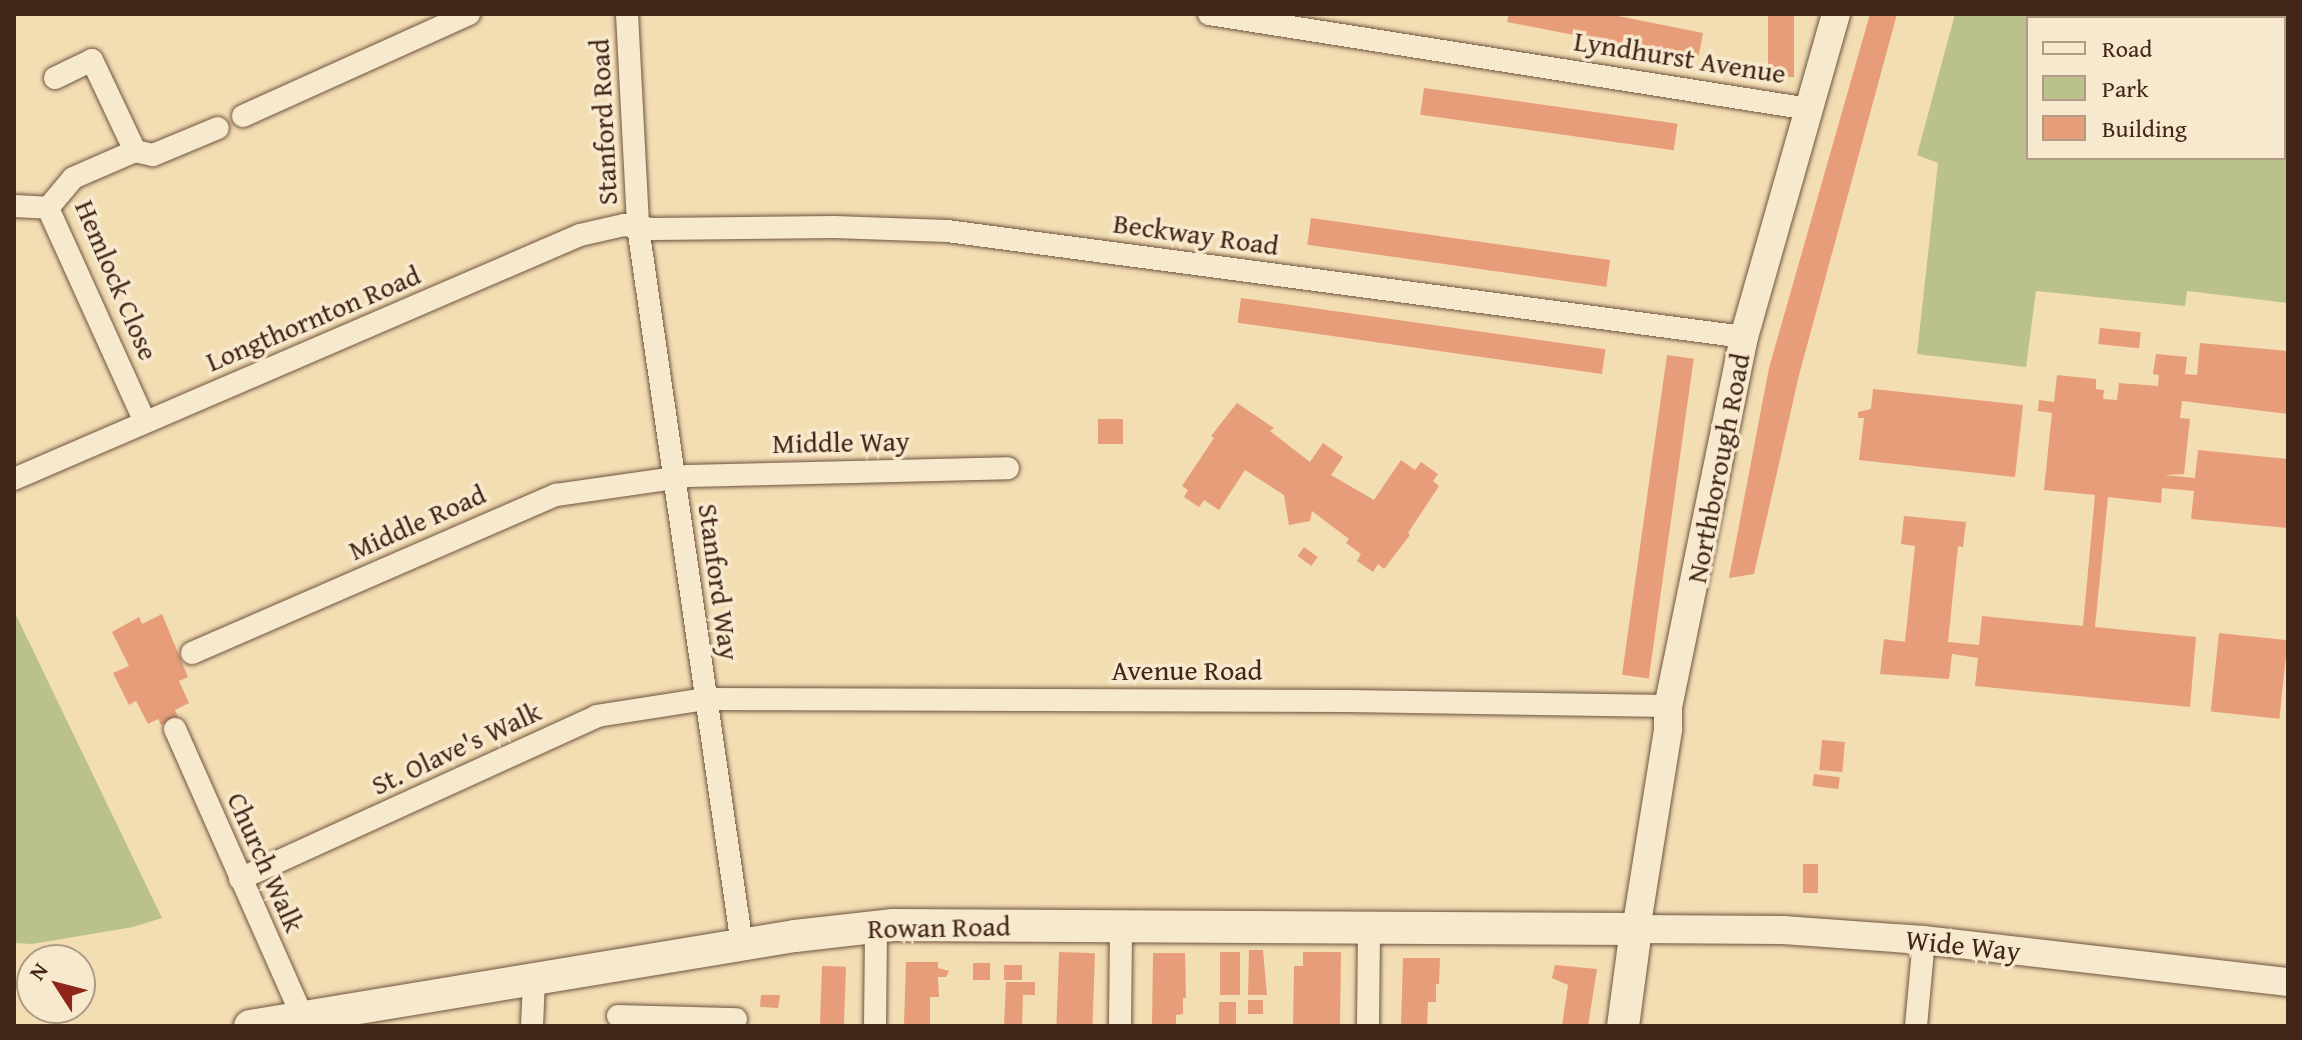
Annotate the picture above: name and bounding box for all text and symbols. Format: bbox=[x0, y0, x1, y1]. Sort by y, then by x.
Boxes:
legend bbox=[2026, 16, 2286, 160]
street label: Lyndhurst Avenue bbox=[1572, 24, 1788, 90]
text: Road bbox=[2102, 31, 2152, 66]
street label: Stanford Road bbox=[582, 38, 624, 206]
text: Park bbox=[2102, 71, 2148, 106]
text: Building bbox=[2102, 111, 2187, 146]
street label: Hemlock Close bbox=[68, 195, 166, 365]
street label: Beckway Road bbox=[1111, 206, 1281, 262]
street label: Longthornton Road bbox=[201, 258, 425, 378]
street label: Northborough Road bbox=[1679, 350, 1757, 586]
street label: Middle Way bbox=[772, 424, 910, 460]
street label: Middle Road bbox=[343, 477, 491, 567]
street label: Stanford Way bbox=[691, 501, 747, 663]
street label: Avenue Road bbox=[1112, 653, 1262, 687]
street label: St. Olave's Walk bbox=[366, 694, 546, 802]
street label: Church Walk bbox=[220, 787, 312, 937]
street label: Rowan Road bbox=[867, 909, 1011, 945]
street label: Wide Way bbox=[1904, 922, 2022, 968]
north arrow bbox=[16, 944, 96, 1024]
text: N bbox=[21, 956, 55, 986]

